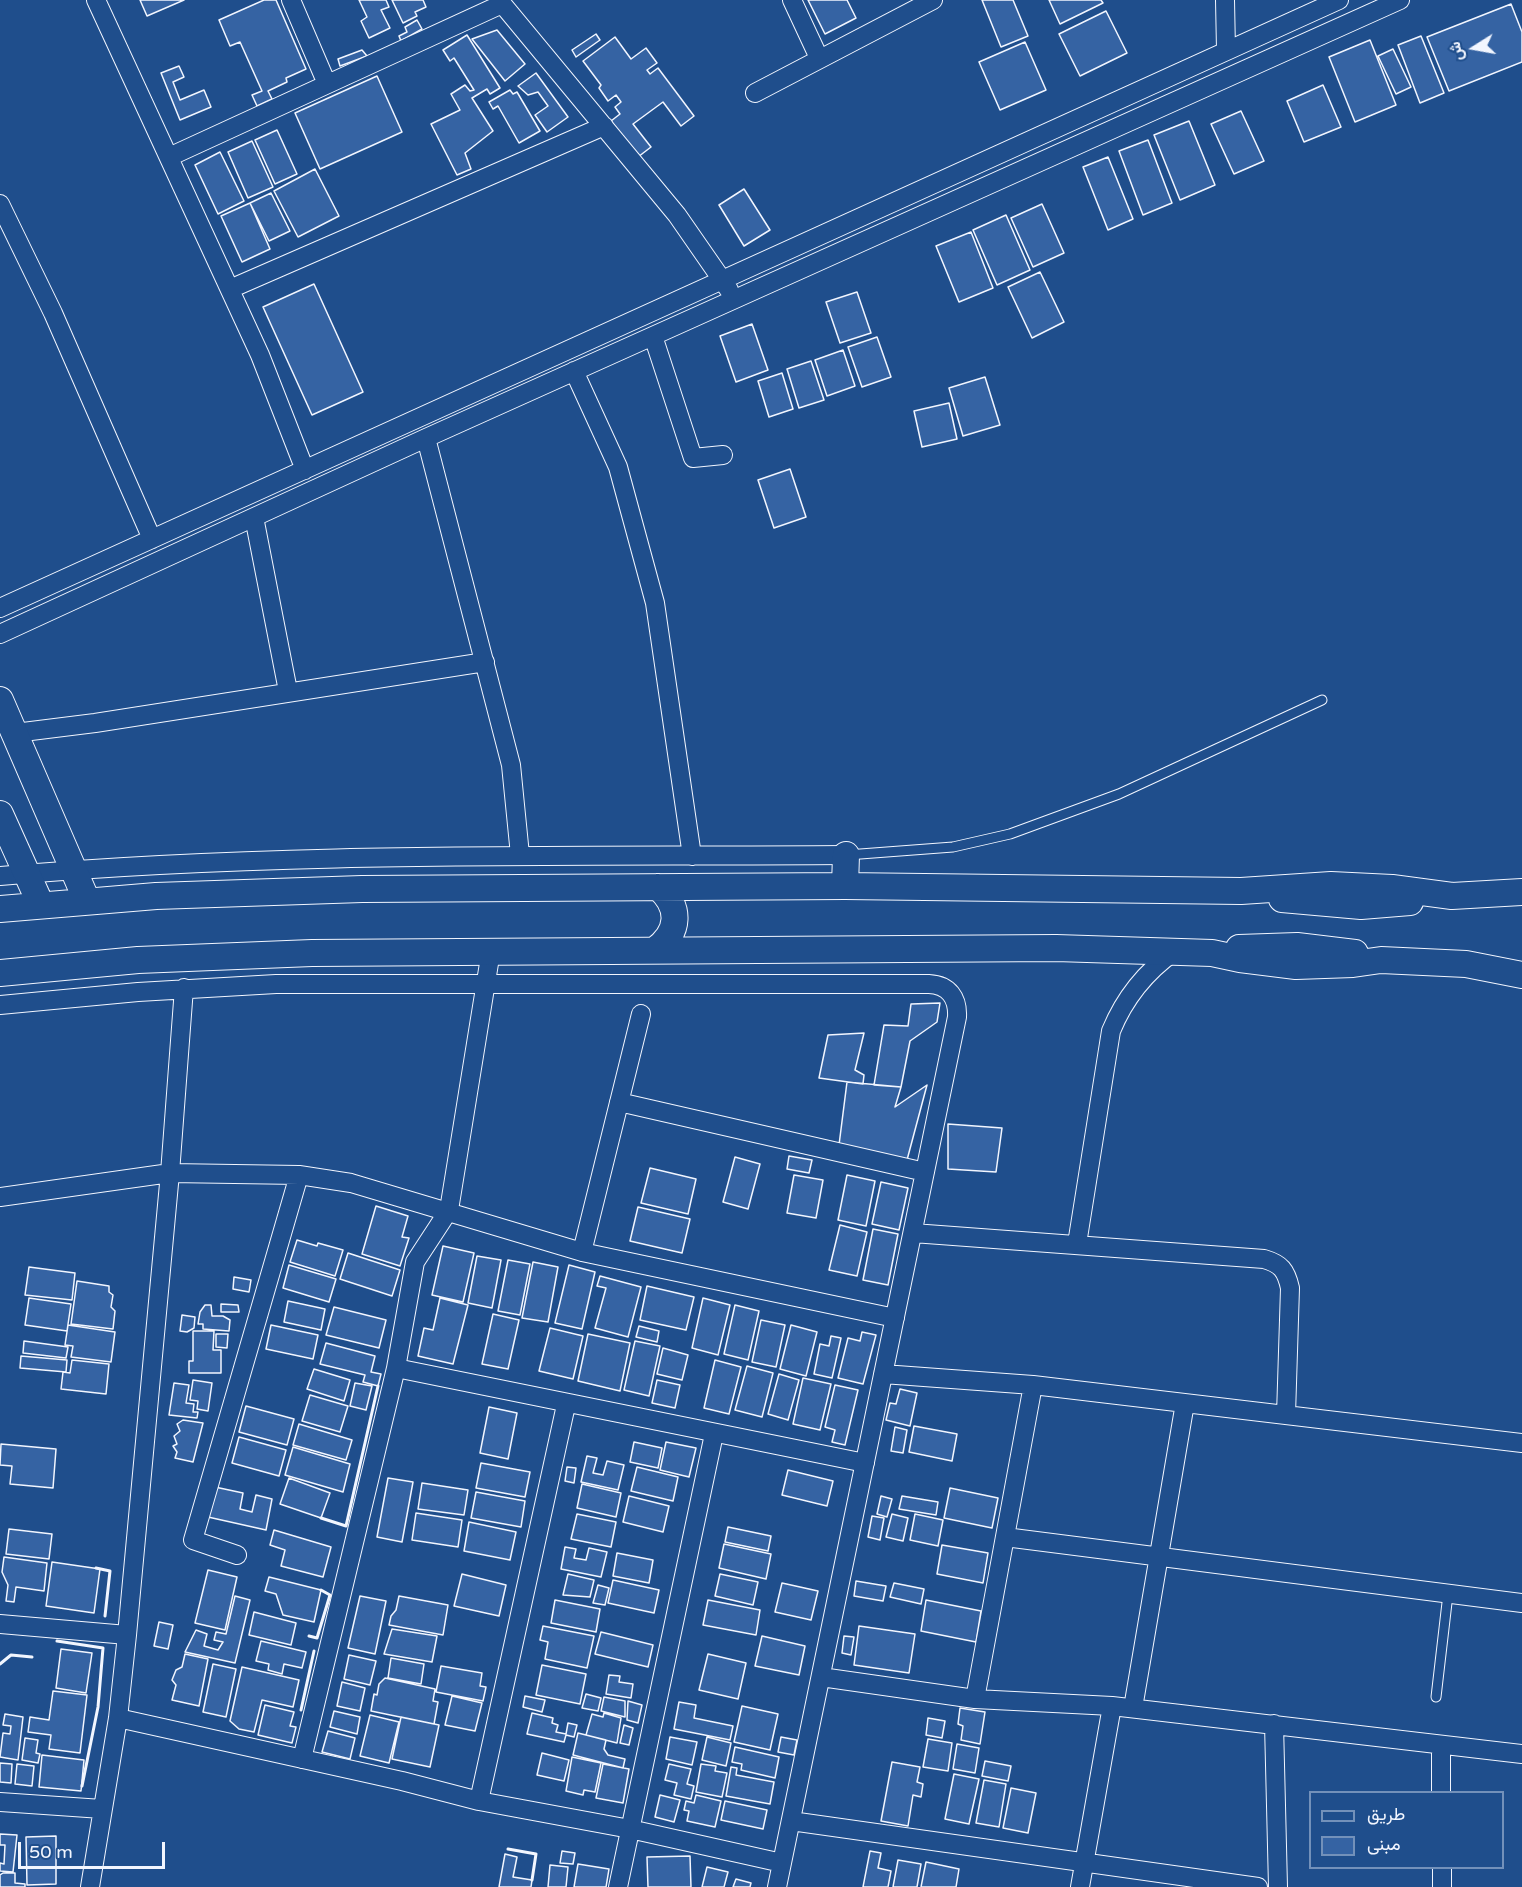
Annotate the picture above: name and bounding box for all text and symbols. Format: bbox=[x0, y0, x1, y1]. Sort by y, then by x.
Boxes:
north arrow bbox=[1444, 18, 1504, 78]
text: ش bbox=[1445, 40, 1468, 63]
legend bbox=[1309, 1791, 1504, 1869]
text: طريق bbox=[1367, 1803, 1405, 1825]
scale bar bbox=[21, 1830, 168, 1868]
text: مبنى bbox=[1367, 1833, 1401, 1855]
text: 50 m bbox=[29, 1841, 73, 1863]

